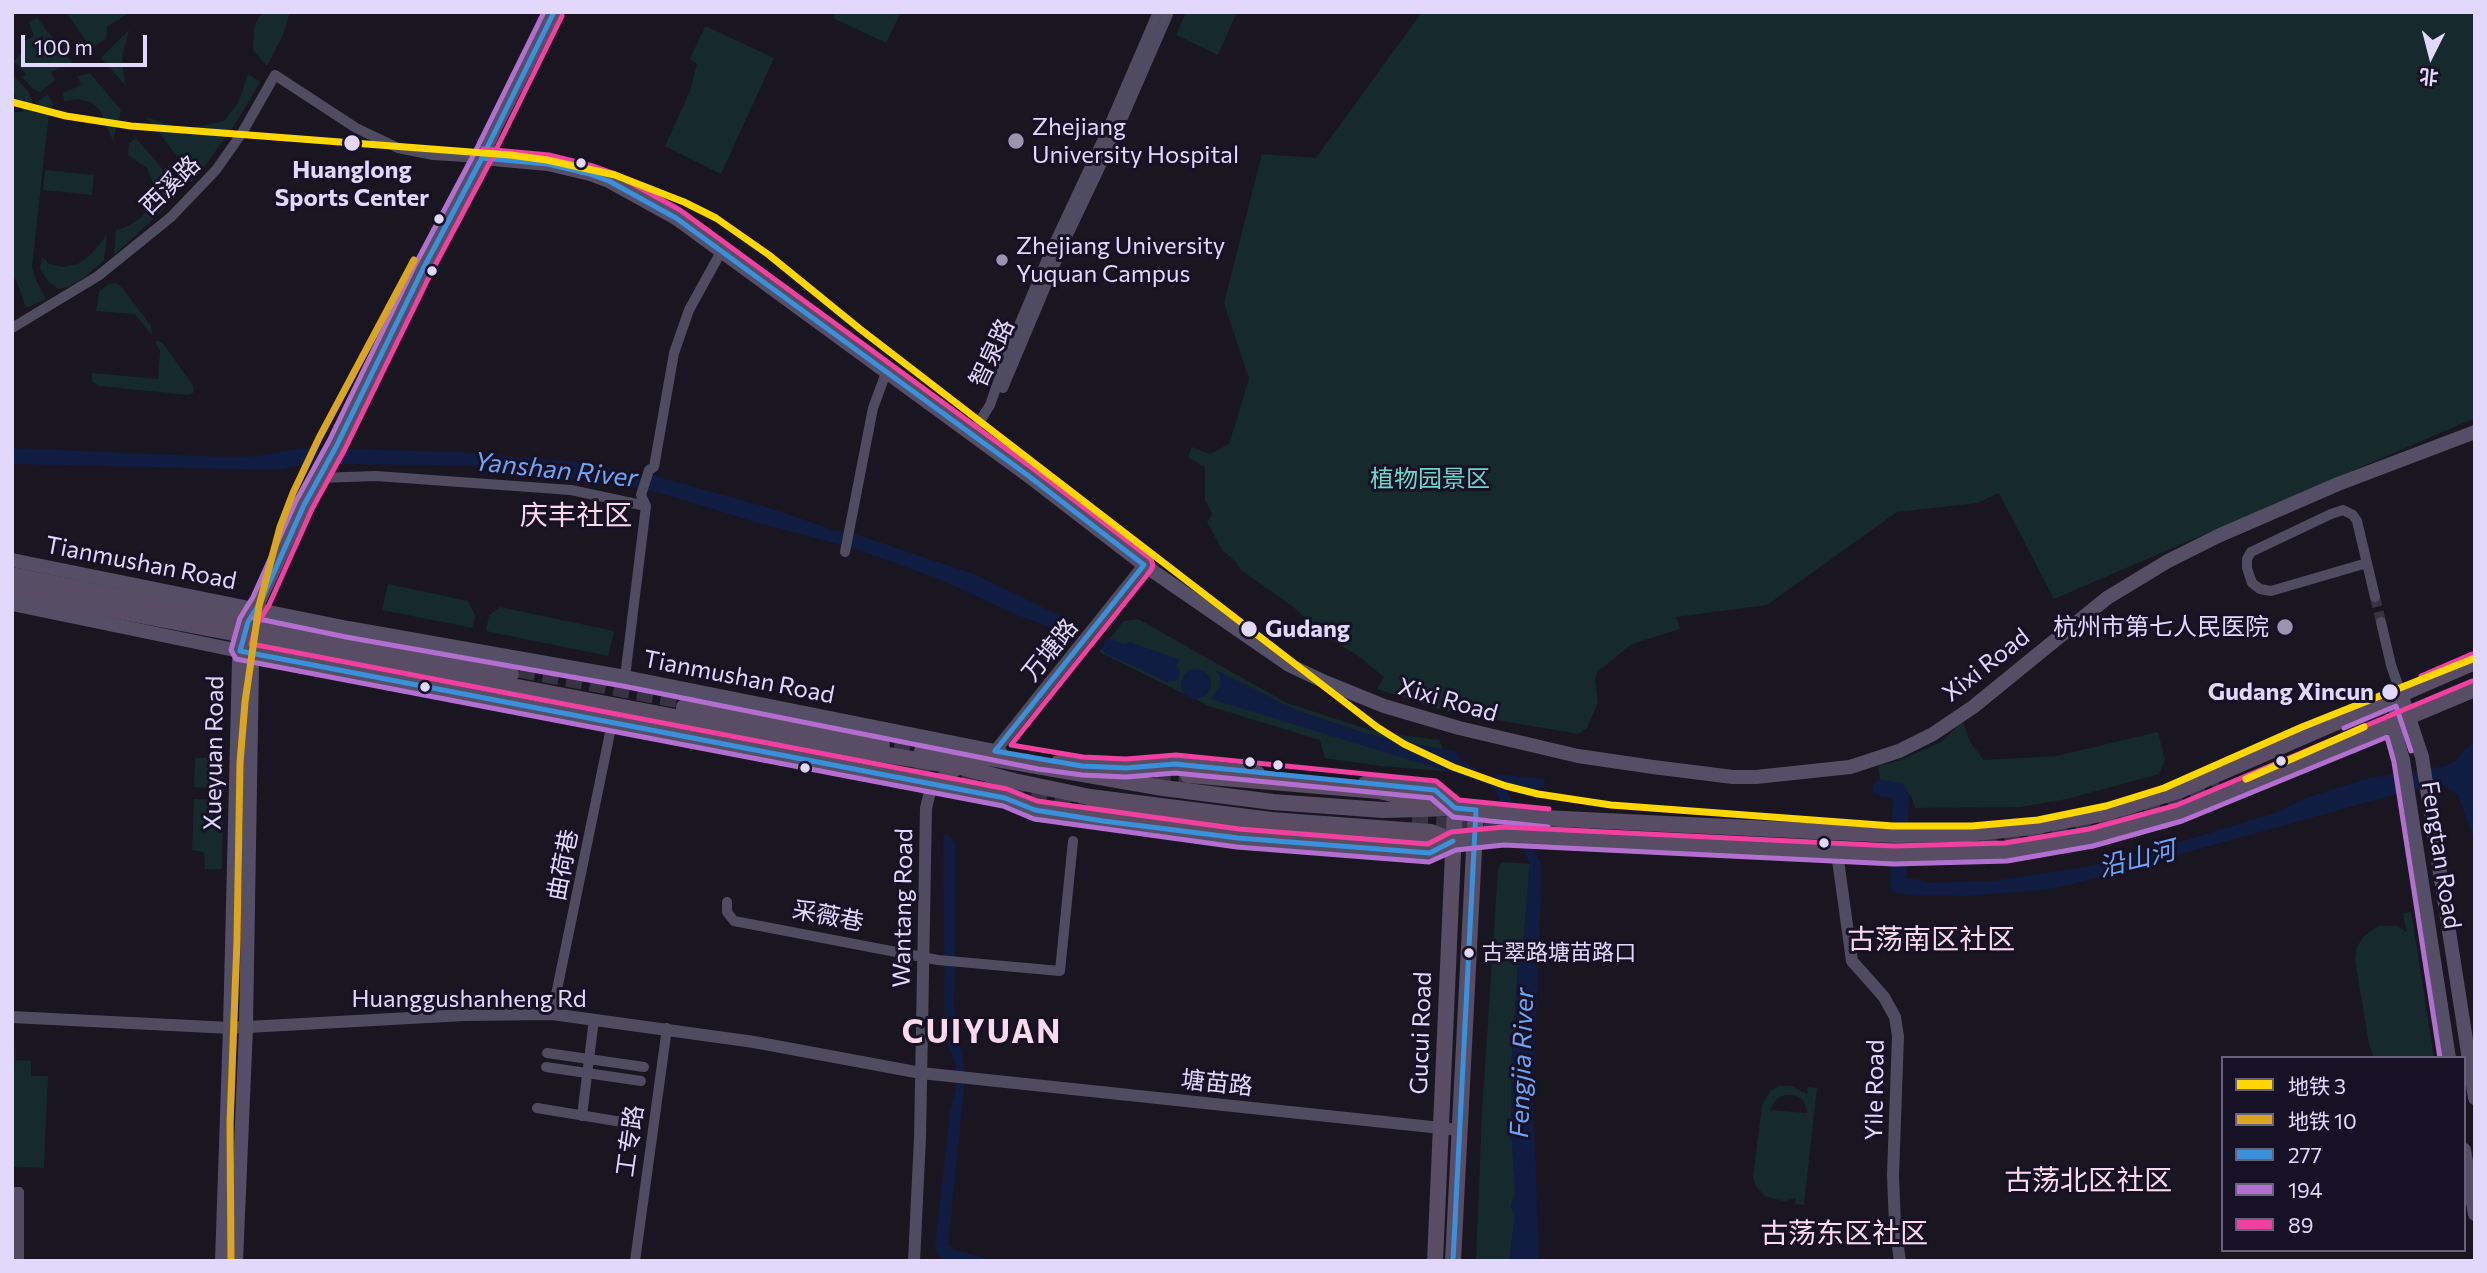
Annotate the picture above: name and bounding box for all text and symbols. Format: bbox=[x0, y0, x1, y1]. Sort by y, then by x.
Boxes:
scale bar bbox=[24, 21, 150, 65]
north arrow bbox=[2396, 21, 2466, 91]
text: 100 m bbox=[34, 34, 93, 59]
text: 北 bbox=[2418, 65, 2439, 90]
place label: Zhejiang University Hospital bbox=[1032, 113, 1239, 169]
marker: Zhejiang University Hospital bbox=[1006, 131, 1026, 151]
marker: Huanglong Sports Center bbox=[342, 133, 362, 153]
street label: 西溪路 bbox=[134, 150, 206, 220]
place label: Huanglong Sports Center bbox=[275, 156, 429, 212]
unlabelled marker bbox=[574, 156, 588, 170]
unlabelled marker bbox=[432, 212, 446, 226]
place label: Zhejiang University Yuquan Campus bbox=[1016, 232, 1225, 288]
marker: Zhejiang University Yuquan Campus bbox=[994, 252, 1010, 268]
unlabelled marker bbox=[425, 264, 439, 278]
street label: 智泉路 bbox=[964, 314, 1020, 392]
water label: Yanshan River bbox=[473, 446, 639, 494]
park label: 植物园景区 bbox=[1370, 465, 1490, 493]
district label: 庆丰社区 bbox=[520, 499, 632, 533]
street label: Tianmushan Road bbox=[43, 530, 239, 596]
street label: 万塘路 bbox=[1016, 613, 1084, 687]
place label: 杭州市第七人民医院 bbox=[2053, 613, 2269, 641]
place label: Gudang bbox=[1265, 615, 1350, 643]
marker: 杭州市第七人民医院 bbox=[2275, 617, 2295, 637]
marker: Gudang bbox=[1239, 619, 1259, 639]
street label: Xixi Road bbox=[1937, 622, 2035, 708]
street label: Tianmushan Road bbox=[641, 644, 837, 710]
street label: Xixi Road bbox=[1395, 672, 1501, 728]
street label: Xueyuan Road bbox=[198, 676, 230, 830]
place label: Gudang Xincun bbox=[2208, 678, 2374, 706]
unlabelled marker bbox=[418, 680, 432, 694]
marker: Gudang Xincun bbox=[2380, 682, 2400, 702]
unlabelled marker bbox=[2274, 754, 2288, 768]
unlabelled marker bbox=[1243, 755, 1257, 769]
unlabelled marker bbox=[1271, 758, 1285, 772]
unlabelled marker bbox=[798, 761, 812, 775]
street label: Fengtan Road bbox=[2415, 779, 2467, 931]
street label: 曲荷巷 bbox=[542, 827, 584, 903]
street label: Wantang Road bbox=[887, 828, 919, 988]
water label: 沿山河 bbox=[2095, 834, 2179, 884]
unlabelled marker bbox=[1817, 836, 1831, 850]
street label: 采薇巷 bbox=[790, 895, 866, 937]
district label: 古荡南区社区 bbox=[1847, 923, 2015, 957]
place label: 古翠路塘苗路口 bbox=[1482, 940, 1636, 966]
marker: 古翠路塘苗路口 bbox=[1462, 946, 1476, 960]
street label: Gucui Road bbox=[1404, 971, 1438, 1095]
street label: Huanggushanheng Rd bbox=[351, 985, 587, 1013]
water label: Fengjia River bbox=[1504, 987, 1540, 1139]
district label: CUIYUAN bbox=[903, 1013, 1061, 1051]
street label: Yile Road bbox=[1860, 1039, 1890, 1141]
legend bbox=[2221, 1056, 2466, 1252]
street label: 塘苗路 bbox=[1180, 1065, 1254, 1101]
text: 地铁 3 bbox=[2288, 1073, 2346, 1098]
street label: 工专路 bbox=[611, 1103, 649, 1179]
text: 地铁 10 bbox=[2288, 1108, 2357, 1133]
text: 277 bbox=[2288, 1142, 2322, 1167]
district label: 古荡北区社区 bbox=[2004, 1164, 2172, 1198]
text: 194 bbox=[2288, 1177, 2322, 1202]
text: 89 bbox=[2288, 1212, 2314, 1237]
district label: 古荡东区社区 bbox=[1760, 1217, 1928, 1251]

